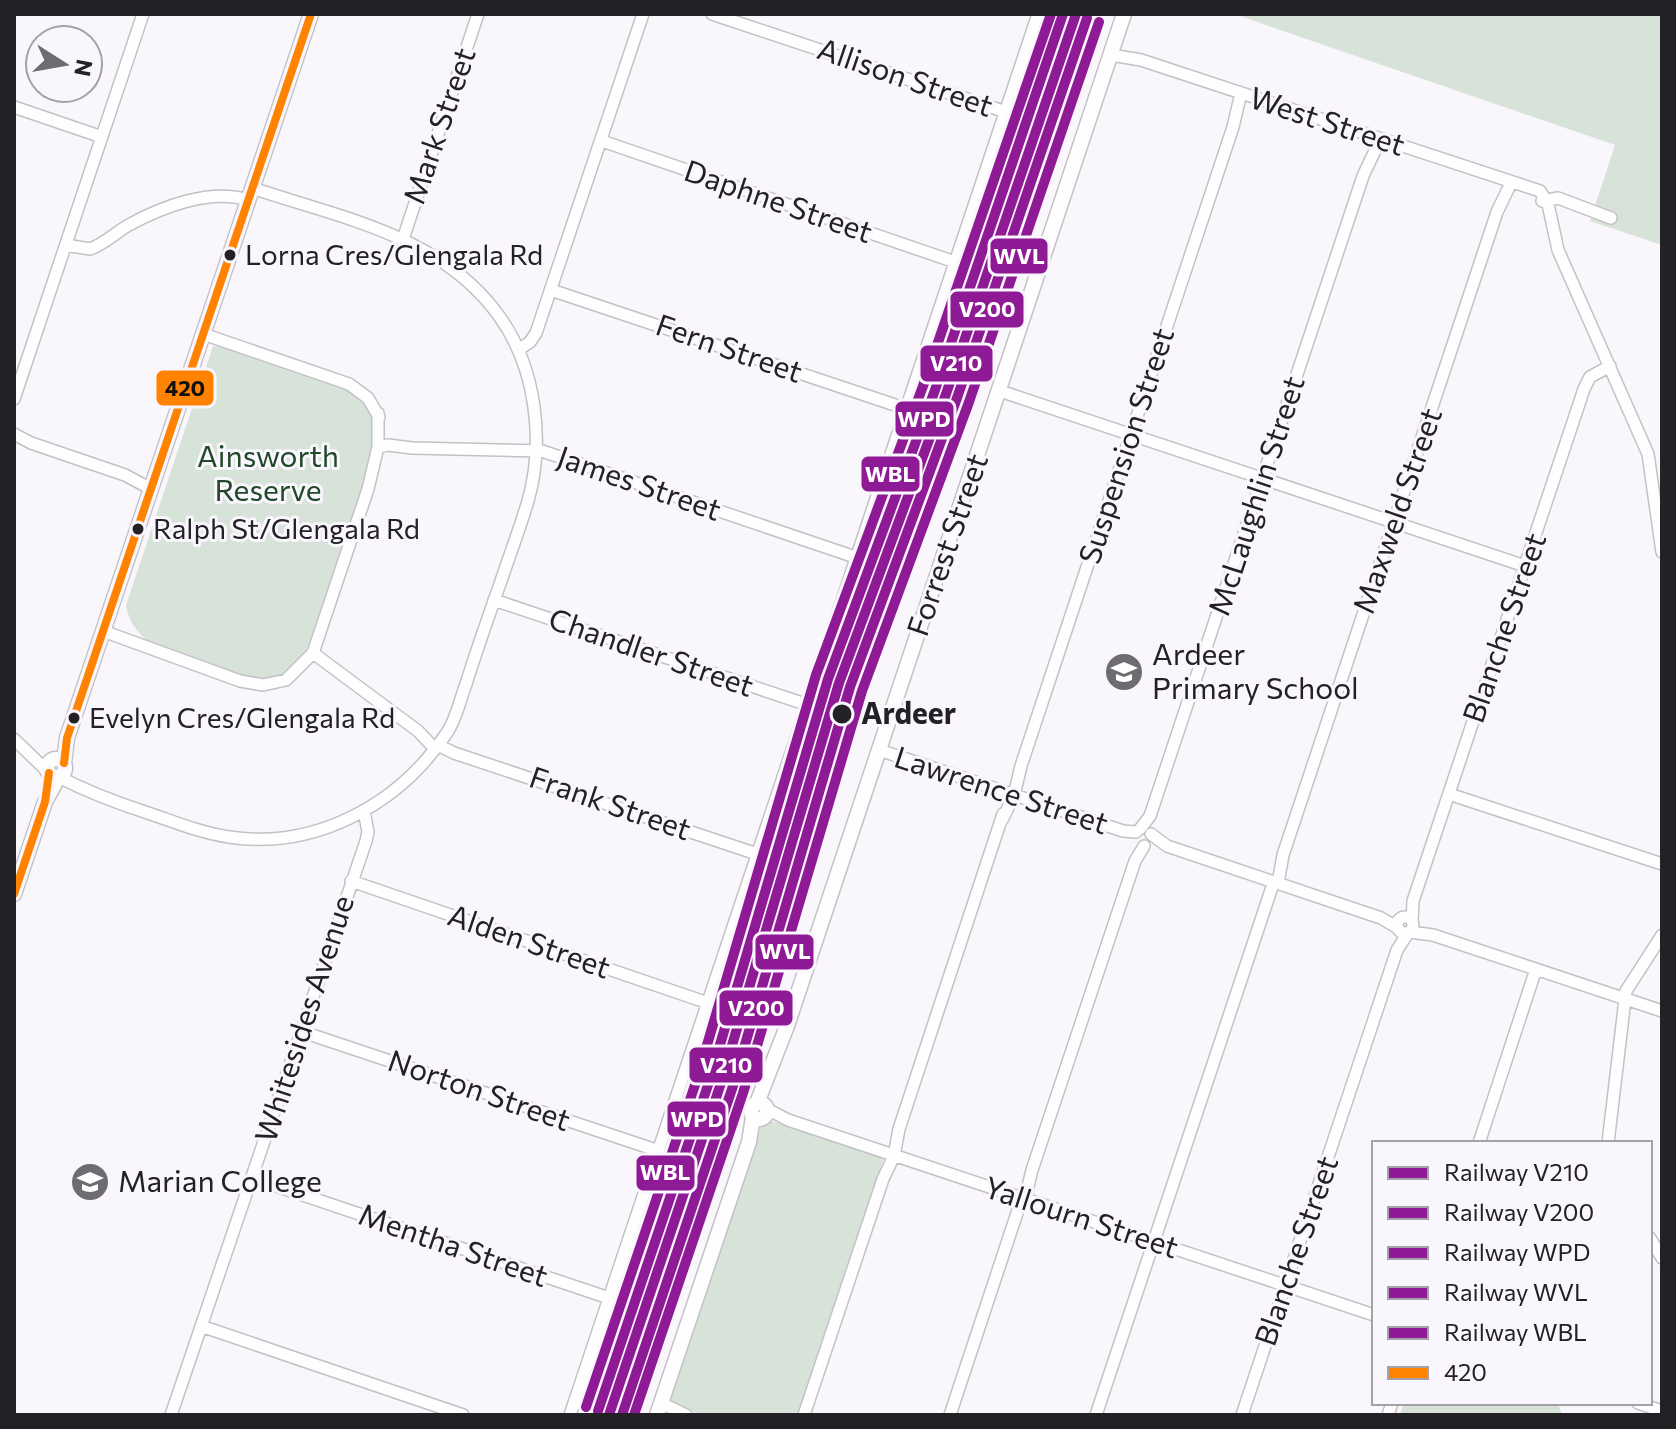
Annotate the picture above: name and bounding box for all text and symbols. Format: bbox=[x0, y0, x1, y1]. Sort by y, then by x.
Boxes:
north arrow bbox=[24, 24, 104, 104]
street label: Allison Street bbox=[813, 28, 998, 123]
street label: Mark Street bbox=[394, 42, 482, 208]
text: N bbox=[69, 57, 99, 79]
street label: West Street bbox=[1246, 77, 1410, 162]
street label: Daphne Street bbox=[680, 150, 878, 249]
place label: Lorna Cres/Glengala Rd bbox=[245, 237, 543, 271]
line badge: WVL bbox=[989, 237, 1049, 275]
text: WVL bbox=[993, 242, 1045, 269]
marker: Lorna Cres/Glengala Rd bbox=[222, 247, 238, 263]
line badge: V200 bbox=[949, 290, 1025, 329]
text: V200 bbox=[958, 295, 1016, 322]
street label: Fern Street bbox=[652, 304, 808, 389]
street label: Suspension Street bbox=[1069, 323, 1180, 568]
line badge: V210 bbox=[919, 344, 994, 383]
text: V210 bbox=[930, 349, 982, 376]
line badge: 420 bbox=[155, 369, 215, 407]
street label: McLaughlin Street bbox=[1198, 371, 1311, 620]
text: 420 bbox=[165, 374, 205, 401]
line badge: WPD bbox=[894, 400, 955, 438]
street label: Maxweld Street bbox=[1343, 403, 1448, 618]
text: WPD bbox=[897, 405, 951, 432]
park label: Ainsworth Reserve bbox=[197, 436, 339, 507]
street label: James Street bbox=[553, 436, 727, 527]
street label: Forrest Street bbox=[897, 448, 994, 640]
line badge: WBL bbox=[860, 455, 921, 493]
text: WBL bbox=[865, 460, 915, 487]
place label: Ralph St/Glengala Rd bbox=[153, 511, 420, 545]
marker: Ralph St/Glengala Rd bbox=[130, 521, 146, 537]
street label: Blanche Street bbox=[1453, 527, 1552, 727]
street label: Chandler Street bbox=[545, 598, 759, 703]
place label: Ardeer Primary School bbox=[1152, 634, 1359, 705]
school or university icon: Ardeer Primary School bbox=[1103, 651, 1145, 693]
place label: Ardeer bbox=[861, 693, 956, 730]
place label: Evelyn Cres/Glengala Rd bbox=[89, 700, 395, 734]
marker: Ardeer bbox=[830, 702, 854, 726]
marker: Evelyn Cres/Glengala Rd bbox=[66, 710, 82, 726]
street label: Lawrence Street bbox=[890, 737, 1113, 841]
street label: Frank Street bbox=[525, 757, 696, 846]
street label: Whitesides Avenue bbox=[245, 890, 360, 1146]
street label: Alden Street bbox=[444, 895, 616, 985]
line badge: WVL bbox=[754, 933, 815, 971]
text: WVL bbox=[759, 937, 811, 964]
line badge: V200 bbox=[718, 989, 794, 1027]
text: V200 bbox=[727, 994, 785, 1021]
street label: Norton Street bbox=[384, 1040, 576, 1137]
line badge: V210 bbox=[688, 1046, 764, 1084]
text: V210 bbox=[700, 1051, 752, 1078]
line badge: WPD bbox=[666, 1100, 727, 1138]
text: WPD bbox=[670, 1105, 724, 1132]
legend bbox=[1372, 1141, 1652, 1405]
street label: Blanche Street bbox=[1245, 1150, 1344, 1350]
line badge: WBL bbox=[635, 1154, 696, 1192]
text: Railway V210 bbox=[1444, 1157, 1589, 1186]
text: WBL bbox=[640, 1158, 690, 1185]
school or university icon: Marian College bbox=[69, 1161, 111, 1203]
place label: Marian College bbox=[118, 1161, 322, 1198]
street label: Yallourn Street bbox=[980, 1167, 1183, 1264]
street label: Mentha Street bbox=[354, 1194, 553, 1293]
text: Railway V200 bbox=[1444, 1197, 1594, 1226]
text: Railway WPD bbox=[1444, 1237, 1590, 1266]
text: Railway WVL bbox=[1444, 1277, 1588, 1306]
text: Railway WBL bbox=[1444, 1317, 1587, 1346]
text: 420 bbox=[1444, 1357, 1487, 1386]

